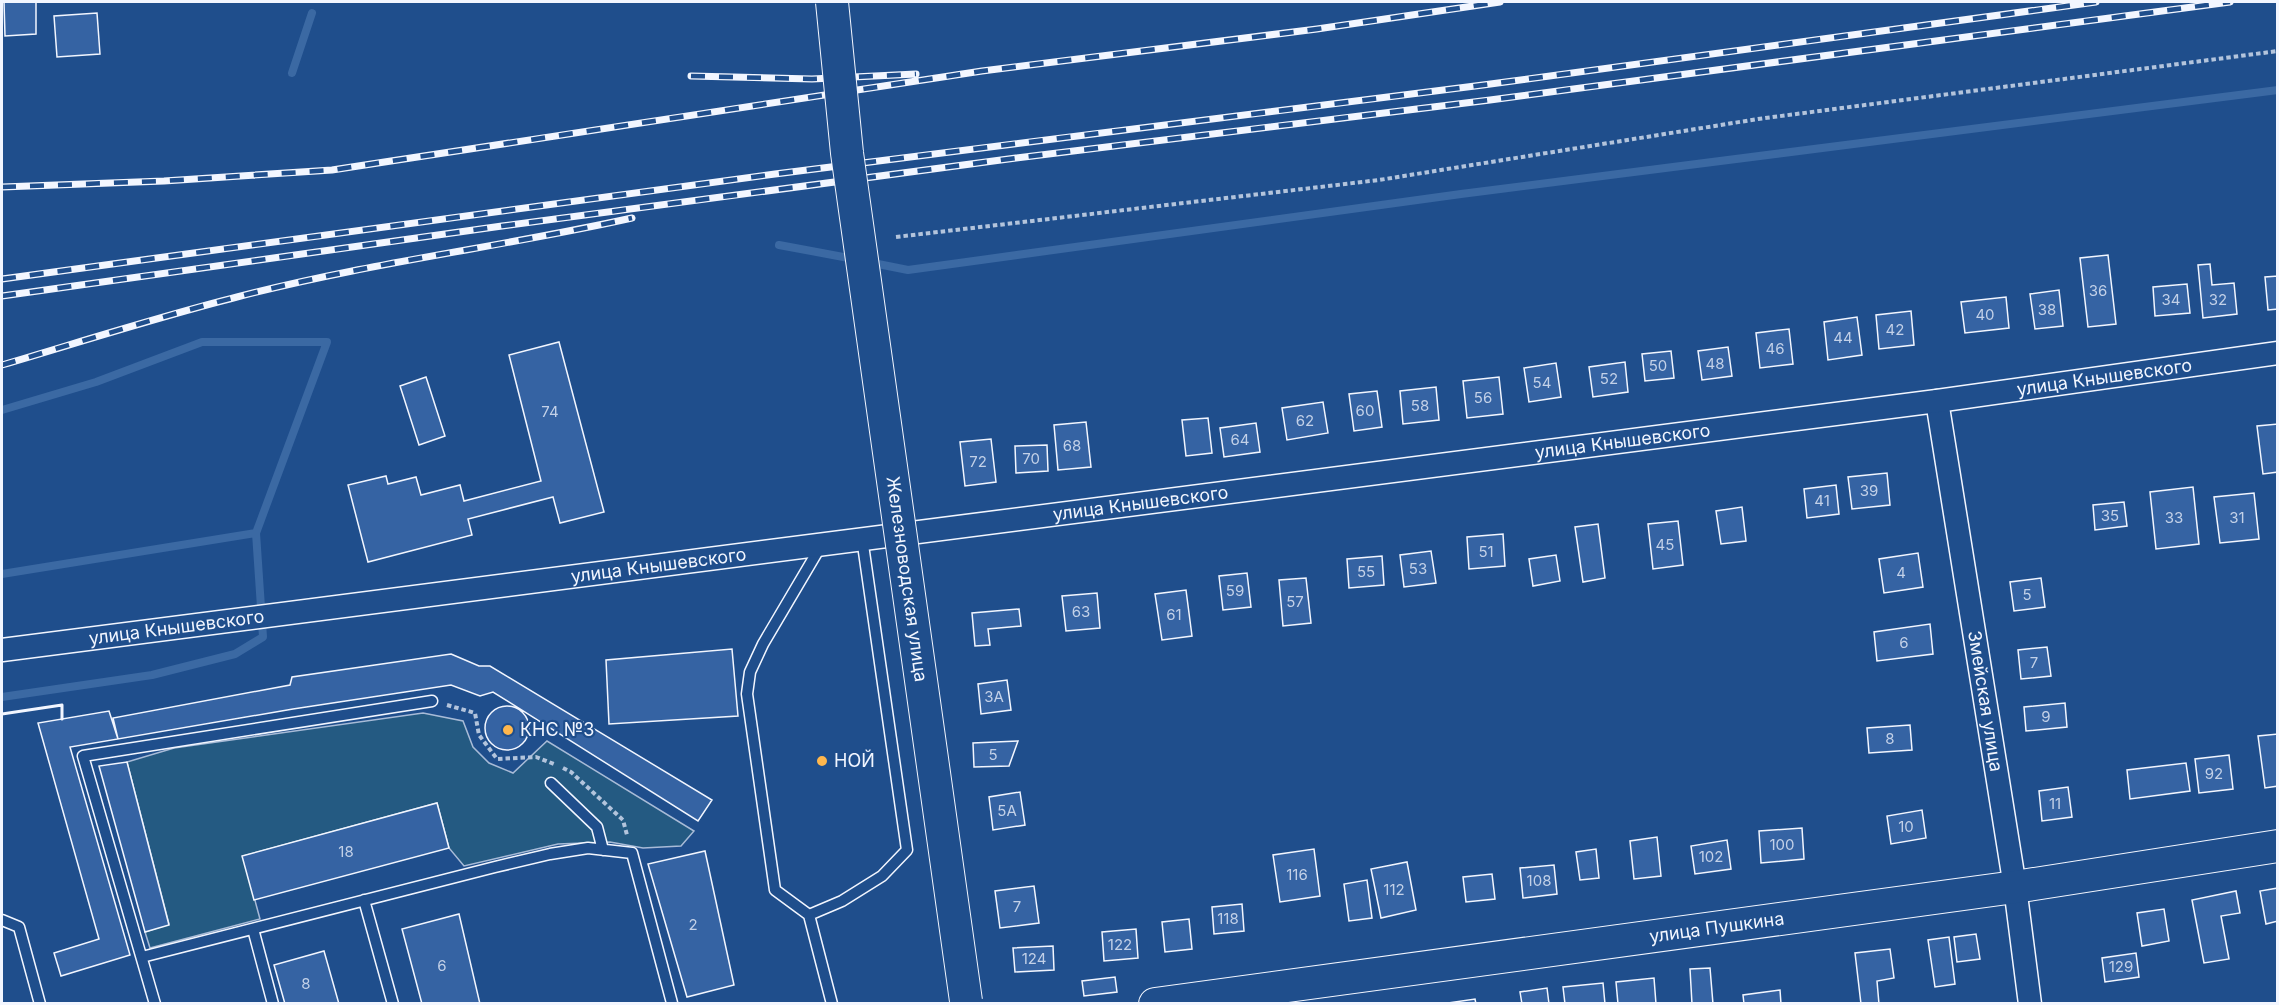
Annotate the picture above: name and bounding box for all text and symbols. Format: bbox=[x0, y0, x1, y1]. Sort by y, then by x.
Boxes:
house number: 36 bbox=[2089, 281, 2107, 300]
house number: 34 bbox=[2162, 290, 2180, 309]
house number: 32 bbox=[2209, 290, 2227, 309]
house number: 38 bbox=[2038, 300, 2056, 319]
house number: 40 bbox=[1975, 305, 1995, 324]
house number: 42 bbox=[1886, 320, 1904, 339]
house number: 44 bbox=[1833, 328, 1853, 347]
house number: 46 bbox=[1766, 339, 1785, 358]
house number: 48 bbox=[1706, 354, 1724, 373]
street label: улица Кнышевского bbox=[2015, 354, 2193, 400]
house number: 50 bbox=[1649, 356, 1667, 375]
house number: 52 bbox=[1600, 369, 1618, 388]
house number: 54 bbox=[1533, 373, 1551, 392]
house number: 56 bbox=[1474, 388, 1492, 407]
house number: 58 bbox=[1411, 396, 1429, 415]
house number: 60 bbox=[1356, 401, 1374, 420]
house number: 74 bbox=[541, 402, 559, 421]
house number: 62 bbox=[1296, 411, 1314, 430]
street label: улица Кнышевского bbox=[1534, 419, 1711, 463]
house number: 64 bbox=[1231, 430, 1250, 449]
house number: 68 bbox=[1063, 436, 1081, 455]
house number: 70 bbox=[1022, 449, 1040, 468]
house number: 72 bbox=[969, 452, 987, 471]
street label: Железноводская улица bbox=[882, 475, 932, 683]
street label: улица Кнышевского bbox=[1052, 481, 1229, 525]
house number: 39 bbox=[1860, 481, 1878, 500]
house number: 41 bbox=[1814, 491, 1830, 510]
house number: 35 bbox=[2101, 506, 2119, 525]
house number: 33 bbox=[2165, 508, 2183, 527]
house number: 31 bbox=[2229, 508, 2245, 527]
house number: 45 bbox=[1656, 535, 1674, 554]
house number: 51 bbox=[1478, 542, 1494, 561]
street label: улица Кнышевского bbox=[570, 543, 747, 587]
house number: 53 bbox=[1409, 559, 1427, 578]
house number: 55 bbox=[1357, 562, 1375, 581]
house number: 4 bbox=[1896, 563, 1906, 582]
house number: 59 bbox=[1226, 581, 1244, 600]
house number: 5 bbox=[2022, 585, 2032, 604]
house number: 57 bbox=[1286, 592, 1304, 611]
house number: 63 bbox=[1072, 602, 1090, 621]
street label: улица Кнышевского bbox=[88, 605, 265, 649]
house number: 61 bbox=[1166, 605, 1182, 624]
street label: Змейская улица bbox=[1964, 629, 2007, 773]
house number: 6 bbox=[1899, 633, 1909, 652]
house number: 7 bbox=[2030, 653, 2038, 672]
house number: 3А bbox=[984, 687, 1004, 706]
house number: 9 bbox=[2041, 707, 2051, 726]
place label: КНС №3 bbox=[520, 719, 594, 740]
marker: КНС №3 bbox=[501, 723, 515, 737]
house number: 8 bbox=[1885, 729, 1895, 748]
house number: 5 bbox=[988, 745, 998, 764]
place label: НОЙ bbox=[834, 749, 875, 771]
marker: НОЙ bbox=[815, 754, 829, 768]
house number: 92 bbox=[2205, 764, 2223, 783]
house number: 11 bbox=[2049, 794, 2061, 813]
house number: 5А bbox=[997, 801, 1017, 820]
house number: 10 bbox=[1898, 817, 1914, 836]
house number: 100 bbox=[1769, 835, 1795, 854]
house number: 18 bbox=[338, 842, 354, 861]
house number: 102 bbox=[1699, 847, 1723, 866]
house number: 116 bbox=[1286, 865, 1308, 884]
house number: 108 bbox=[1527, 871, 1551, 890]
house number: 112 bbox=[1383, 880, 1405, 899]
house number: 7 bbox=[1013, 897, 1021, 916]
street label: улица Пушкина bbox=[1648, 908, 1785, 947]
house number: 118 bbox=[1217, 909, 1239, 928]
house number: 2 bbox=[688, 915, 698, 934]
house number: 122 bbox=[1108, 935, 1132, 954]
house number: 124 bbox=[1022, 949, 1046, 968]
house number: 6 bbox=[437, 956, 447, 975]
house number: 129 bbox=[2109, 957, 2133, 976]
house number: 8 bbox=[301, 974, 311, 993]

